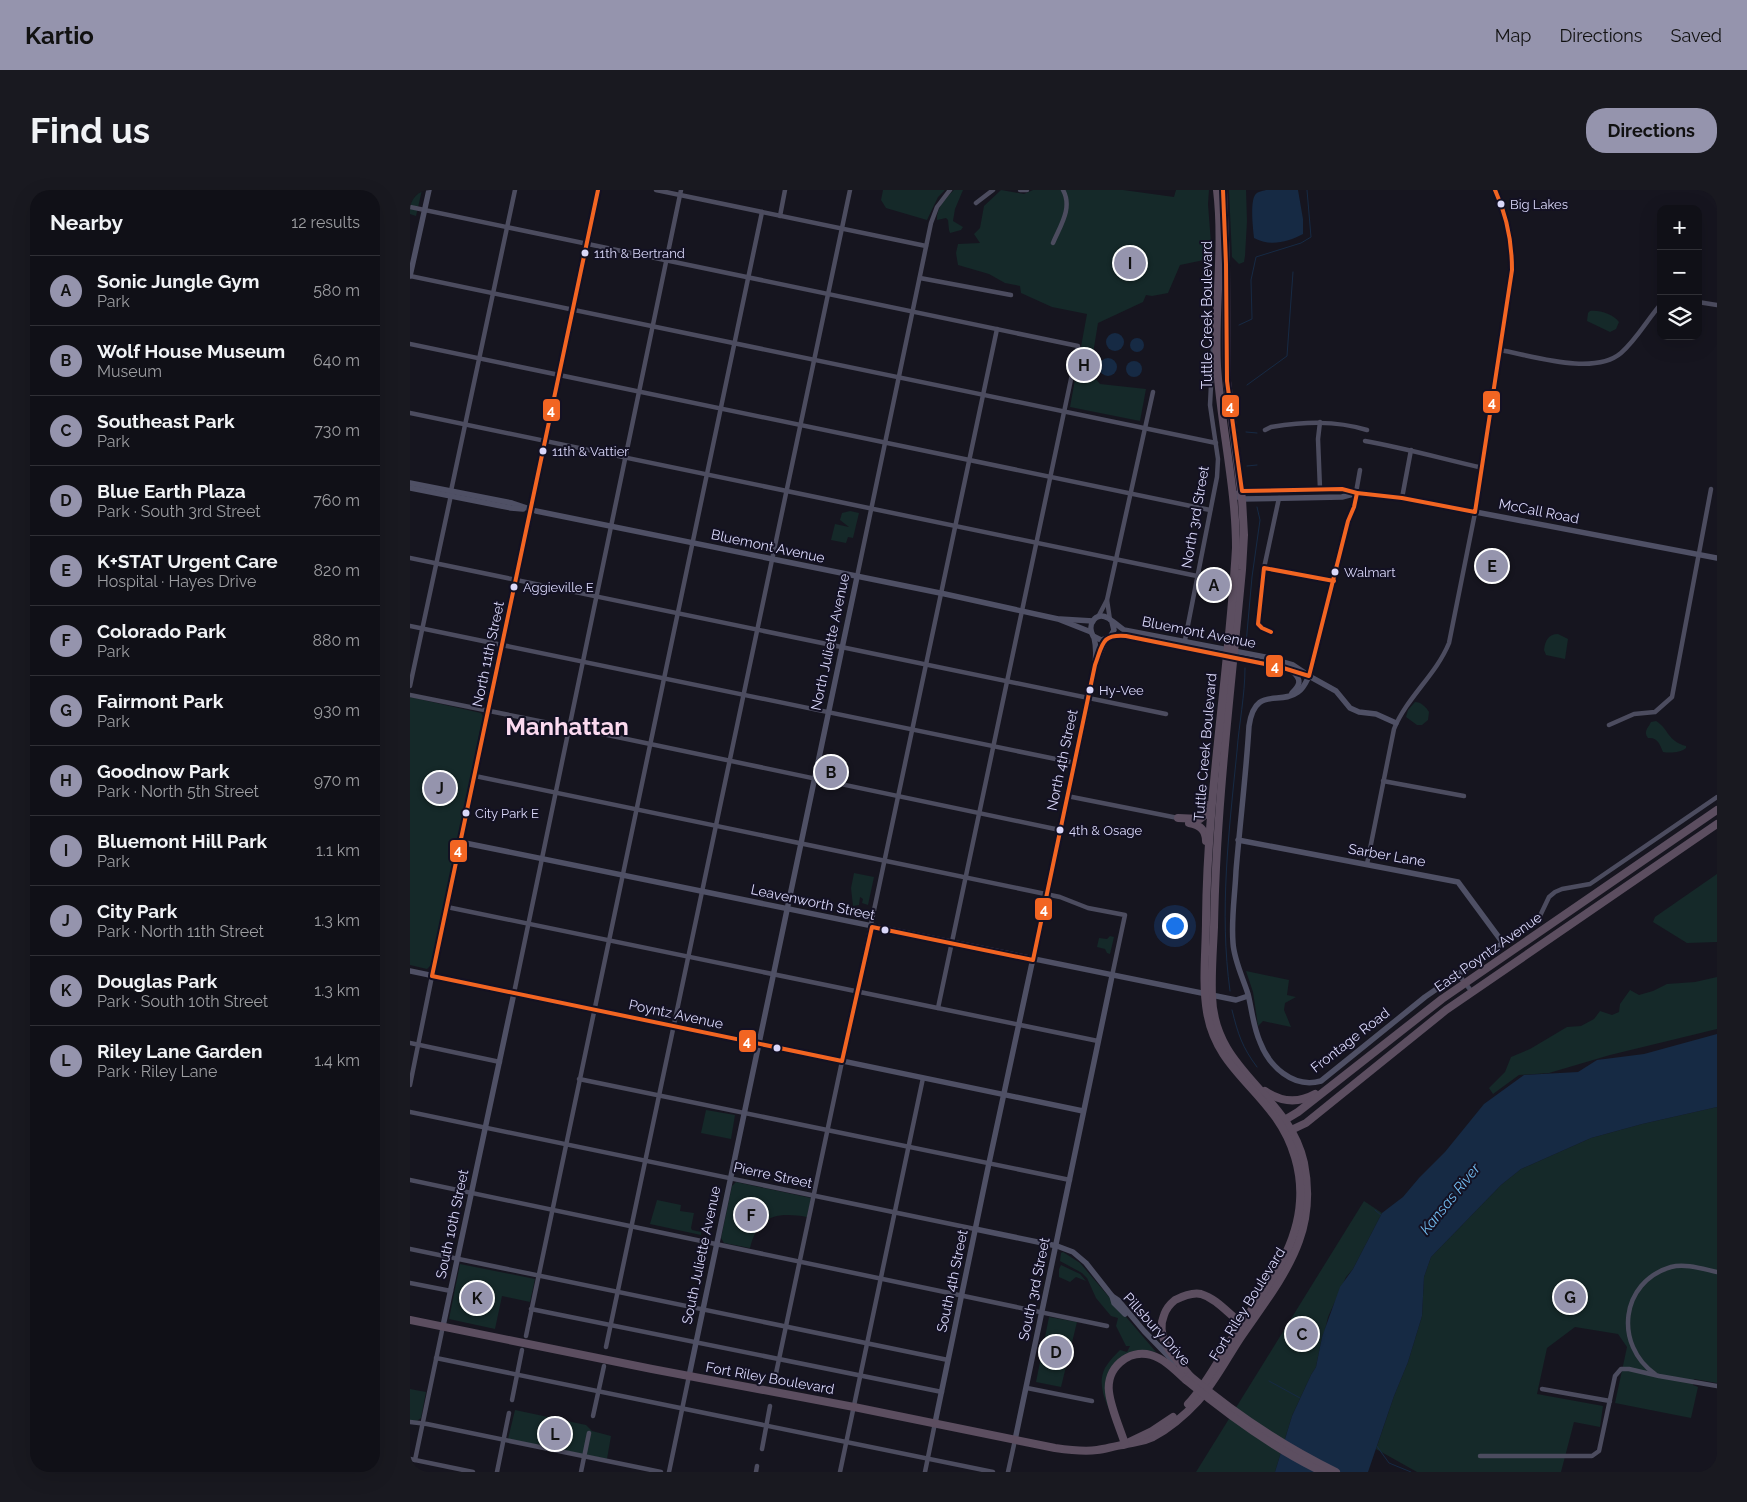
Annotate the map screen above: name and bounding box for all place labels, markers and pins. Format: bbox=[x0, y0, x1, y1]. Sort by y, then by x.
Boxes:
place label: Big Lakes bbox=[1510, 197, 1568, 212]
marker: Big Lakes bbox=[1496, 199, 1506, 209]
pin: I bbox=[1114, 244, 1146, 282]
place label: 11th & Bertrand bbox=[594, 246, 685, 261]
marker: 11th & Bertrand bbox=[580, 248, 590, 258]
pin: H bbox=[1068, 346, 1100, 384]
place label: 11th & Vattier bbox=[552, 444, 629, 459]
marker: 11th & Vattier bbox=[538, 446, 548, 456]
pin: E bbox=[1476, 547, 1508, 585]
place label: Walmart bbox=[1344, 565, 1396, 580]
pin: A bbox=[1198, 566, 1230, 604]
marker: Walmart bbox=[1330, 567, 1340, 577]
place label: Aggieville E bbox=[523, 580, 594, 595]
marker: Aggieville E bbox=[509, 582, 519, 592]
place label: Hy-Vee bbox=[1099, 683, 1144, 698]
marker: Hy-Vee bbox=[1085, 685, 1095, 695]
pin: B bbox=[815, 753, 847, 791]
pin: J bbox=[424, 769, 456, 807]
place label: City Park E bbox=[475, 806, 539, 821]
marker: City Park E bbox=[461, 808, 471, 818]
place label: 4th & Osage bbox=[1069, 823, 1142, 838]
marker: 4th & Osage bbox=[1055, 825, 1065, 835]
unlabelled marker bbox=[880, 925, 890, 935]
unlabelled marker bbox=[772, 1043, 782, 1053]
pin: F bbox=[735, 1196, 767, 1234]
pin: G bbox=[1554, 1278, 1586, 1316]
pin: K bbox=[461, 1279, 493, 1317]
pin: C bbox=[1286, 1315, 1318, 1353]
pin: D bbox=[1040, 1333, 1072, 1371]
pin: L bbox=[539, 1415, 571, 1453]

